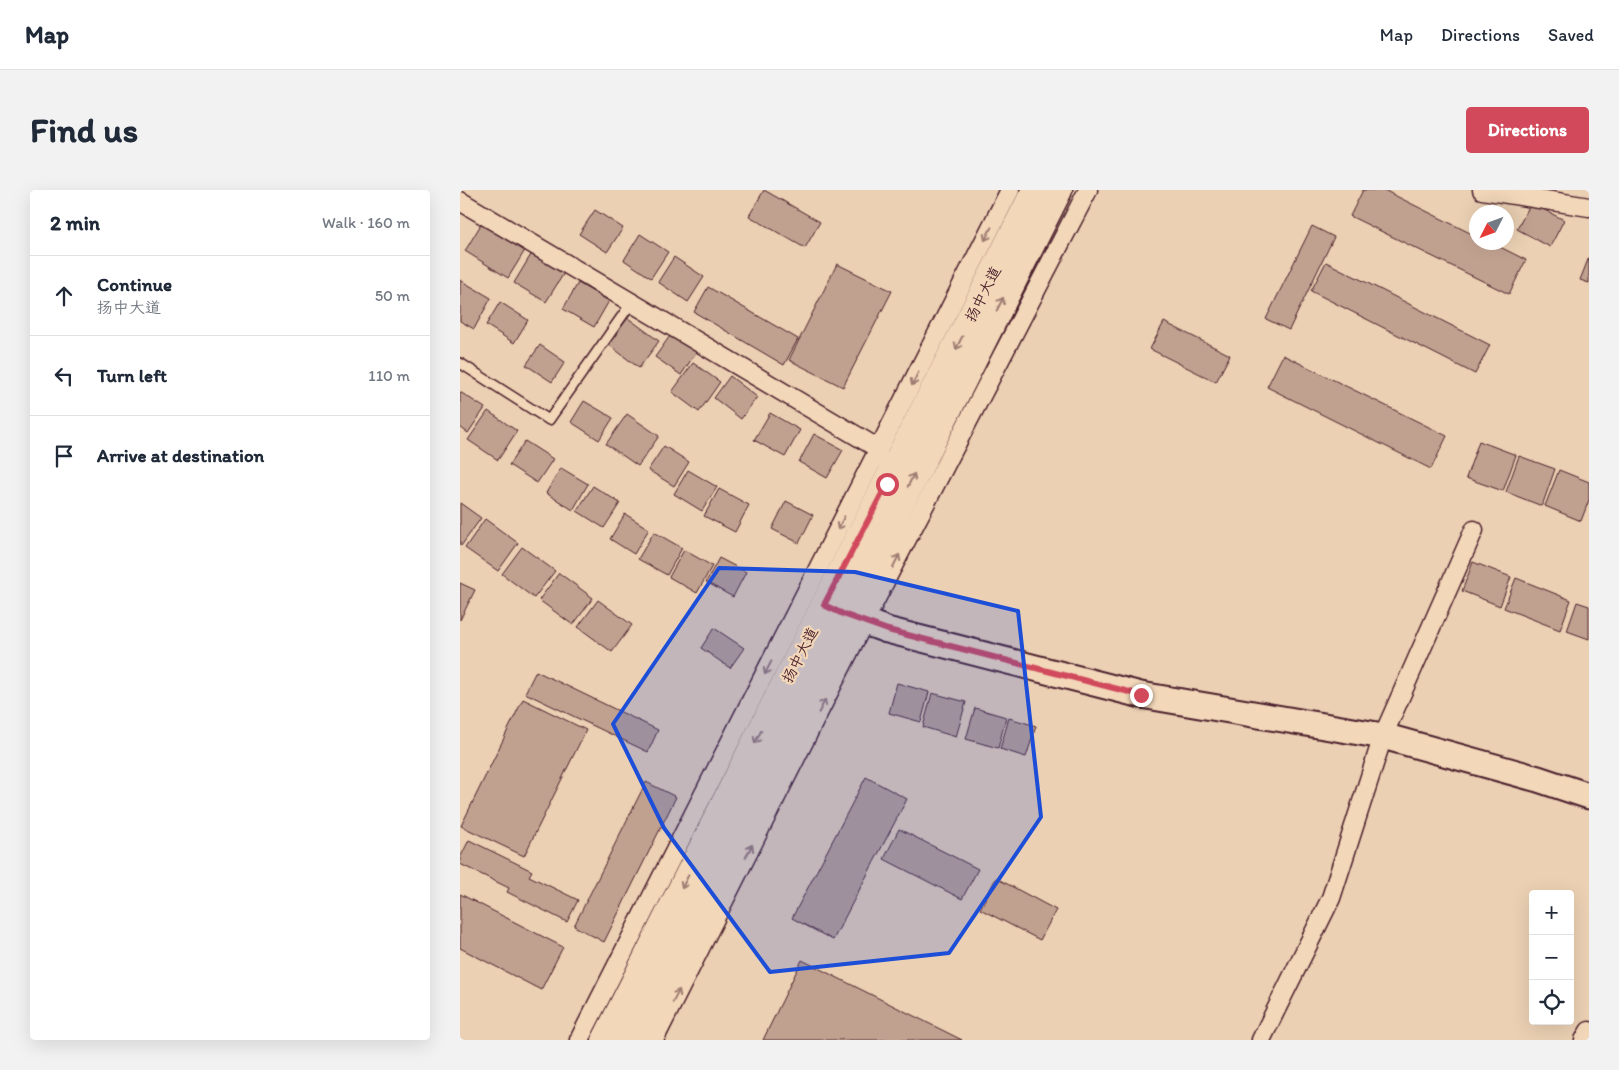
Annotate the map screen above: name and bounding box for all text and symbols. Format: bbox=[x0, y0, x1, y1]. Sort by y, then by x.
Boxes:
text: Map bbox=[25, 20, 69, 49]
text: Map bbox=[1380, 24, 1413, 46]
text: Directions bbox=[1441, 24, 1520, 46]
text: Saved bbox=[1548, 24, 1594, 46]
button: Directions bbox=[1466, 107, 1589, 153]
text: Find us bbox=[30, 109, 138, 151]
north arrow bbox=[1469, 205, 1514, 250]
text: 2 min bbox=[50, 210, 100, 235]
text: Walk · 160 m bbox=[322, 213, 410, 232]
one-way arrow bbox=[983, 226, 993, 241]
street label: 扬中大道 bbox=[961, 263, 1005, 325]
text: Continue bbox=[97, 273, 172, 296]
icon: ahead bbox=[50, 282, 78, 310]
text: 50 m bbox=[375, 286, 410, 305]
one-way arrow bbox=[996, 297, 1005, 312]
text: 扬中大道 bbox=[97, 298, 161, 317]
one-way arrow bbox=[954, 335, 963, 350]
icon: left bbox=[50, 362, 78, 390]
text: Turn left bbox=[97, 364, 167, 387]
text: 110 m bbox=[368, 366, 410, 385]
one-way arrow bbox=[910, 371, 920, 386]
icon: arrive bbox=[50, 442, 78, 470]
text: Arrive at destination bbox=[97, 444, 264, 467]
route start bbox=[876, 473, 899, 496]
one-way arrow bbox=[907, 473, 916, 488]
one-way arrow bbox=[836, 516, 846, 531]
one-way arrow bbox=[892, 554, 901, 569]
street label: 扬中大道 bbox=[778, 624, 822, 686]
one-way arrow bbox=[763, 661, 773, 676]
route end bbox=[1130, 684, 1153, 707]
one-way arrow bbox=[818, 699, 827, 714]
one-way arrow bbox=[753, 729, 762, 744]
one-way arrow bbox=[745, 844, 754, 859]
one-way arrow bbox=[680, 875, 690, 890]
map controls bbox=[1529, 890, 1574, 1025]
button: + bbox=[1529, 890, 1574, 935]
button: − bbox=[1529, 935, 1574, 980]
button: locate bbox=[1529, 980, 1574, 1025]
one-way arrow bbox=[671, 989, 681, 1004]

